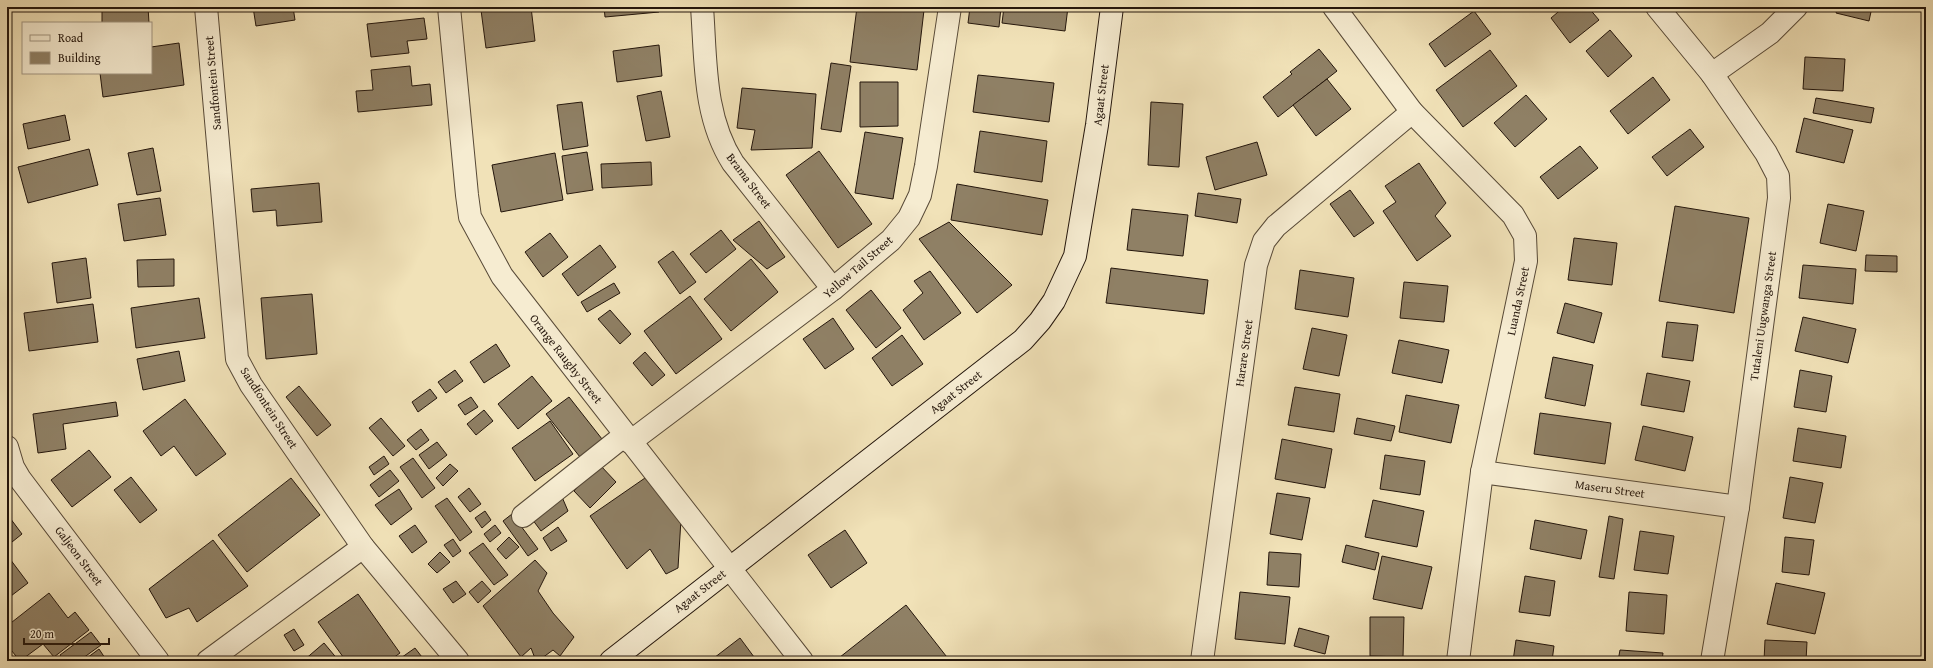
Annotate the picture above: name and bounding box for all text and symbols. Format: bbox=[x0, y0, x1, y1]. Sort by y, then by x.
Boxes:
legend bbox=[22, 22, 152, 74]
text: Road bbox=[58, 29, 84, 46]
street label: Sandfontein Street bbox=[200, 35, 225, 131]
text: Building bbox=[58, 49, 101, 66]
street label: Agaat Street bbox=[1088, 62, 1113, 127]
street label: Brama Street bbox=[723, 149, 776, 213]
street label: Yellow Tail Street bbox=[819, 231, 897, 302]
street label: Tutaleni Uugwanga Street bbox=[1745, 249, 1780, 382]
street label: Luanda Street bbox=[1502, 264, 1533, 337]
street label: Orange Raughy Street bbox=[526, 310, 607, 408]
street label: Harare Street bbox=[1230, 318, 1257, 388]
street label: Sandfontein Street bbox=[237, 364, 303, 453]
street label: Agaat Street bbox=[926, 365, 986, 417]
street label: Maseru Street bbox=[1574, 475, 1647, 502]
street label: Galjeon Street bbox=[51, 522, 108, 590]
street label: Agaat Street bbox=[670, 564, 730, 616]
scale bar bbox=[24, 620, 109, 646]
text: 20 m bbox=[30, 625, 54, 642]

